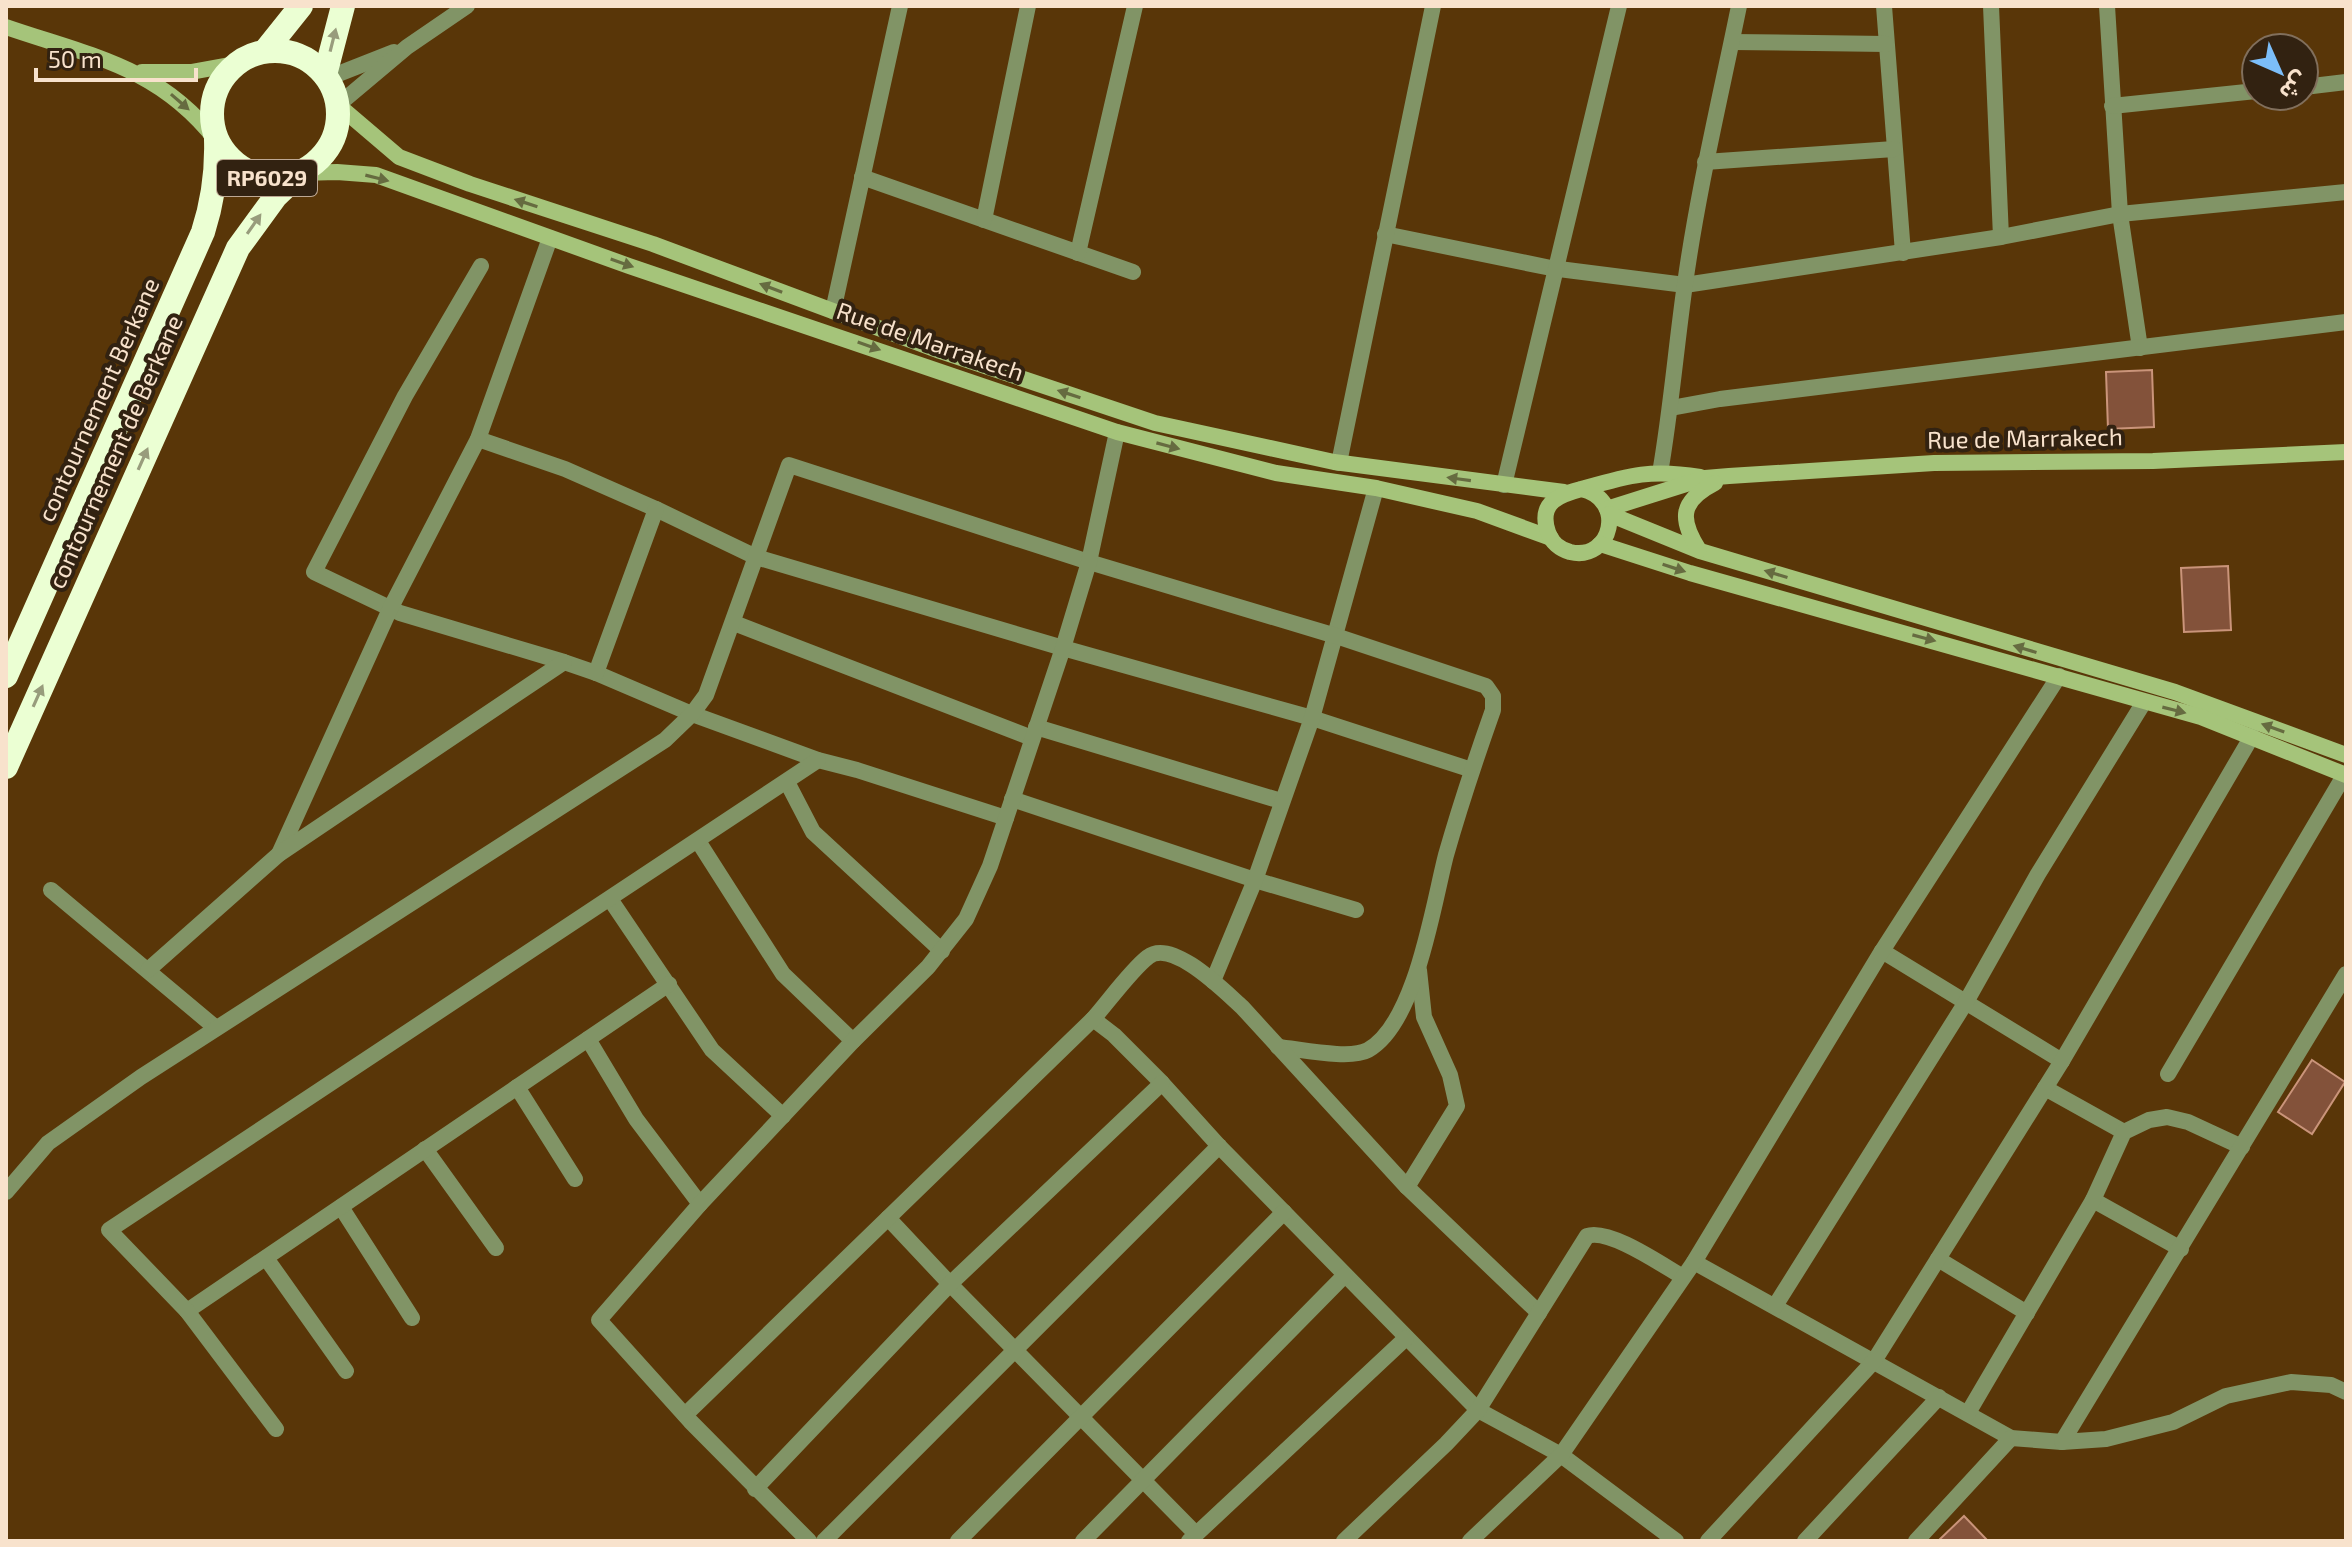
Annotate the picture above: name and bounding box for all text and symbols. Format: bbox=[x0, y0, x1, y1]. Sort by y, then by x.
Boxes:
one-way arrow bbox=[327, 28, 339, 53]
scale bar bbox=[36, 32, 196, 82]
north arrow bbox=[2240, 32, 2320, 112]
text: 50 m bbox=[48, 44, 102, 73]
text: ش bbox=[2274, 66, 2315, 107]
one-way arrow bbox=[170, 92, 190, 110]
road number: RP6029 bbox=[217, 160, 317, 196]
one-way arrow bbox=[365, 172, 390, 184]
one-way arrow bbox=[513, 196, 537, 208]
one-way arrow bbox=[246, 213, 261, 234]
one-way arrow bbox=[611, 258, 635, 270]
street label: contournement Berkane bbox=[31, 273, 165, 526]
one-way arrow bbox=[759, 281, 783, 294]
street label: Rue de Marrakech bbox=[833, 295, 1028, 386]
street label: contournement de Berkane bbox=[41, 310, 188, 592]
one-way arrow bbox=[857, 341, 881, 353]
one-way arrow bbox=[1056, 388, 1080, 400]
street label: Rue de Marrakech bbox=[1927, 421, 2123, 454]
one-way arrow bbox=[1156, 441, 1181, 453]
one-way arrow bbox=[137, 447, 150, 470]
one-way arrow bbox=[1446, 472, 1471, 485]
one-way arrow bbox=[1662, 563, 1686, 575]
one-way arrow bbox=[1764, 567, 1788, 580]
one-way arrow bbox=[1912, 633, 1937, 645]
one-way arrow bbox=[2013, 642, 2037, 655]
one-way arrow bbox=[31, 684, 44, 708]
one-way arrow bbox=[2162, 704, 2187, 716]
one-way arrow bbox=[2261, 721, 2285, 734]

